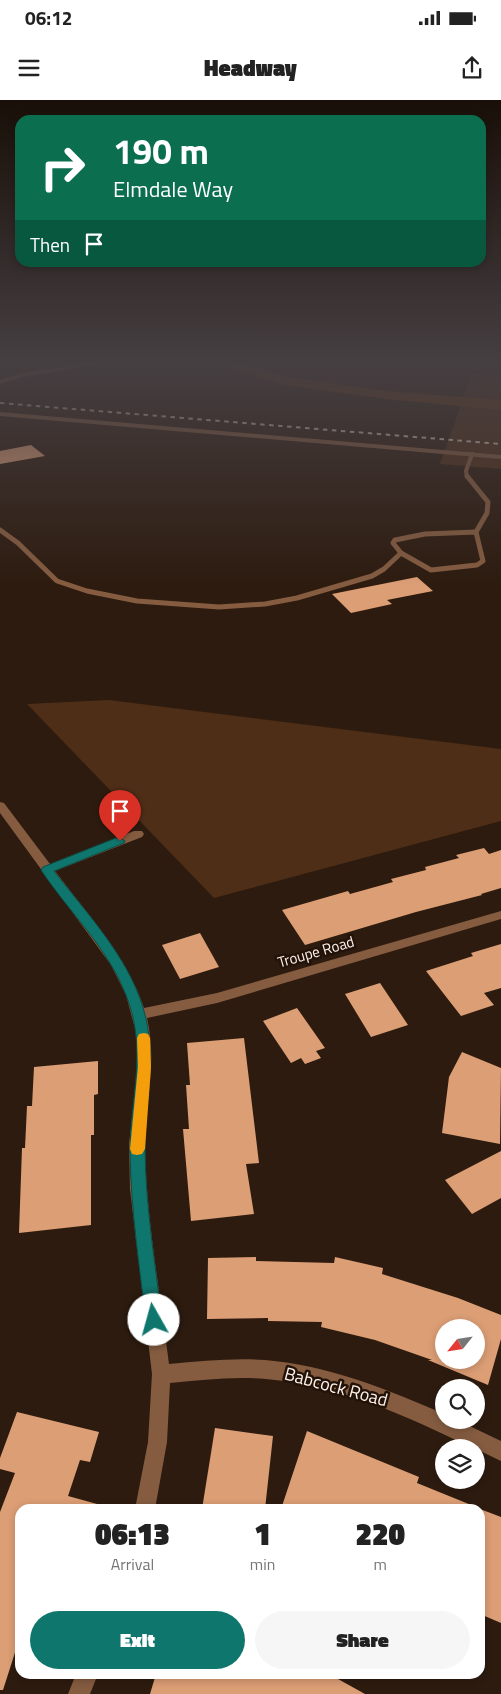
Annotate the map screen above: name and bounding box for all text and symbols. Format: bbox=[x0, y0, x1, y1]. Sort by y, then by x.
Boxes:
text: 06:12 bbox=[25, 3, 72, 32]
text: Headway bbox=[204, 51, 297, 85]
icon: menu bbox=[15, 54, 43, 82]
icon: share bbox=[458, 54, 486, 82]
text: 190 m bbox=[113, 124, 209, 178]
icon: right bbox=[30, 135, 95, 200]
text: Elmdale Way bbox=[113, 172, 233, 206]
text: Then bbox=[30, 230, 70, 259]
icon: arrive bbox=[80, 230, 108, 258]
pin bbox=[99, 790, 141, 841]
icon: arrive bbox=[106, 797, 134, 825]
street label: Troupe Road bbox=[275, 930, 357, 973]
position arrow bbox=[127, 1293, 179, 1345]
north arrow bbox=[435, 1319, 485, 1369]
map controls bbox=[435, 1319, 485, 1489]
street label: Babcock Road bbox=[281, 1360, 391, 1413]
button: search bbox=[435, 1379, 485, 1429]
button: layers bbox=[435, 1439, 485, 1489]
text: 06:13 bbox=[95, 1511, 170, 1557]
text: 1 bbox=[254, 1511, 271, 1557]
text: 220 bbox=[355, 1511, 405, 1557]
text: Arrival bbox=[111, 1552, 154, 1576]
text: min bbox=[250, 1552, 275, 1576]
text: m bbox=[373, 1552, 387, 1576]
button: Exit bbox=[30, 1611, 245, 1669]
button: Share bbox=[255, 1611, 470, 1669]

